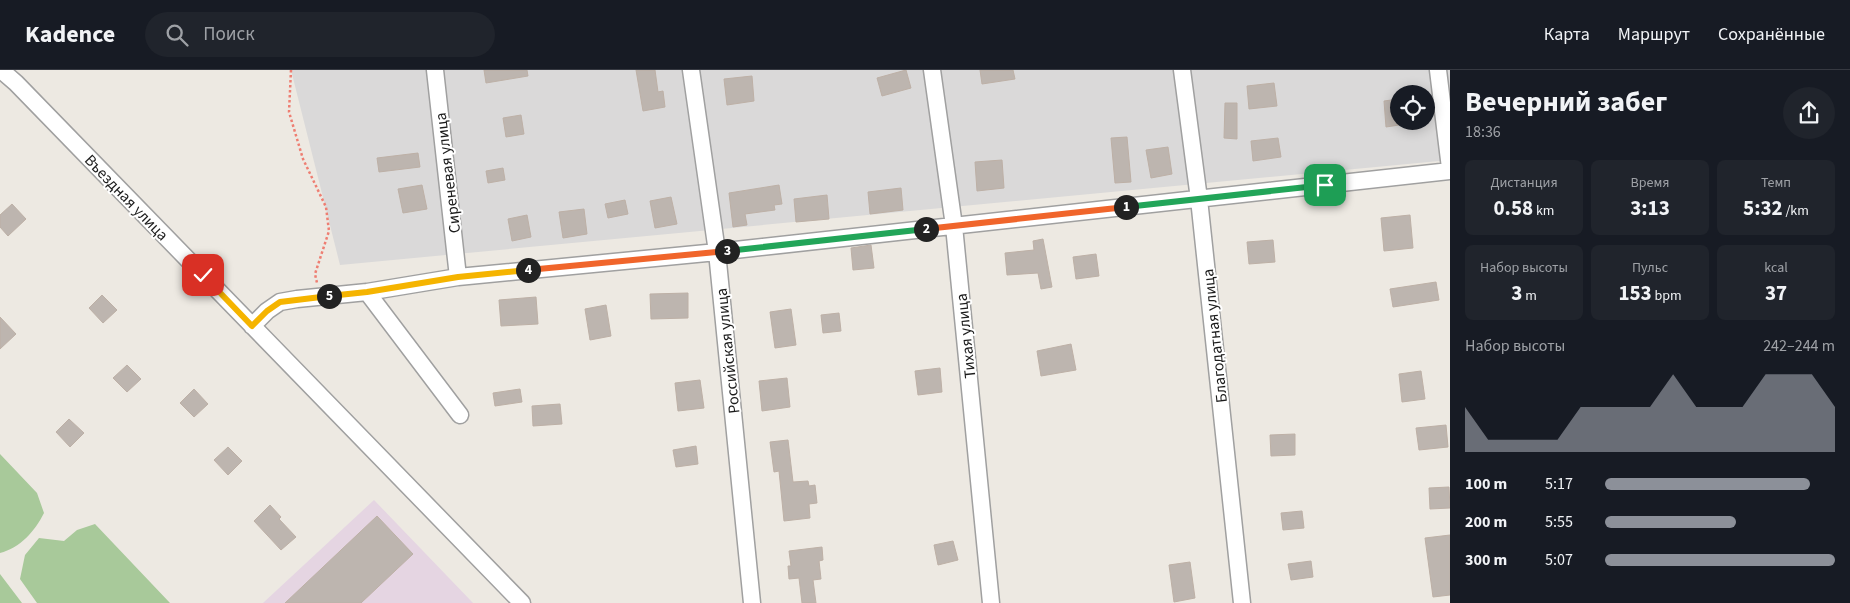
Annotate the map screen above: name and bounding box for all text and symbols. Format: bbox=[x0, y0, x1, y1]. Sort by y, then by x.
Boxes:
search box bbox=[145, 12, 495, 57]
text: Kadence bbox=[25, 17, 115, 52]
icon: search bbox=[163, 21, 191, 49]
text: Поиск bbox=[203, 21, 255, 48]
text: Карта bbox=[1544, 22, 1590, 47]
text: Маршрут bbox=[1618, 22, 1690, 47]
text: Сохранённые bbox=[1718, 22, 1825, 47]
text: Вечерний забег bbox=[1465, 82, 1667, 122]
map controls bbox=[1390, 85, 1435, 130]
button: locate bbox=[1390, 85, 1435, 130]
button: share bbox=[1783, 87, 1835, 139]
street label: Сиреневая улица bbox=[430, 111, 466, 235]
text: 18:36 bbox=[1465, 121, 1501, 143]
street label: Въездная улица bbox=[79, 150, 173, 246]
pin bbox=[1304, 164, 1346, 206]
icon: arrive bbox=[1311, 171, 1339, 199]
text: Дистанция bbox=[1490, 173, 1558, 193]
text: Время bbox=[1630, 173, 1670, 193]
text: Темп bbox=[1761, 173, 1791, 193]
text: 0.58 bbox=[1494, 193, 1533, 223]
text: 3:13 bbox=[1630, 193, 1670, 223]
text: 5:32 bbox=[1743, 193, 1783, 223]
pin: 1 bbox=[1114, 194, 1138, 220]
text: 1 bbox=[1123, 197, 1130, 217]
text: km bbox=[1533, 201, 1554, 221]
text: /km bbox=[1783, 201, 1809, 221]
pin: 2 bbox=[914, 216, 938, 242]
text: 2 bbox=[923, 219, 930, 239]
pin: 3 bbox=[714, 238, 740, 264]
text: 3 bbox=[724, 241, 731, 261]
pin bbox=[182, 254, 224, 296]
pin: 4 bbox=[516, 258, 540, 282]
text: Набор высоты bbox=[1480, 258, 1568, 278]
text: Пульс bbox=[1632, 258, 1668, 278]
text: kcal bbox=[1764, 258, 1788, 278]
text: 4 bbox=[525, 260, 532, 280]
icon: check bbox=[189, 261, 217, 289]
street label: Благодатная улица bbox=[1197, 268, 1233, 404]
text: 3 bbox=[1511, 278, 1522, 308]
text: 153 bbox=[1618, 278, 1652, 308]
text: 37 bbox=[1765, 278, 1787, 308]
pin: 5 bbox=[316, 284, 342, 308]
text: 5 bbox=[326, 286, 333, 306]
text: m bbox=[1522, 286, 1537, 306]
text: bpm bbox=[1652, 286, 1682, 306]
street label: Российская улица bbox=[710, 287, 746, 415]
street label: Тихая улица bbox=[951, 292, 981, 379]
text: Набор высоты bbox=[1465, 335, 1565, 357]
text: 242–244 m bbox=[1763, 335, 1835, 357]
text: 100 m bbox=[1465, 473, 1507, 495]
text: 5:17 bbox=[1545, 473, 1573, 495]
text: 200 m bbox=[1465, 511, 1507, 533]
text: 5:55 bbox=[1545, 511, 1573, 533]
text: 300 m bbox=[1465, 549, 1507, 571]
text: 5:07 bbox=[1545, 549, 1573, 571]

